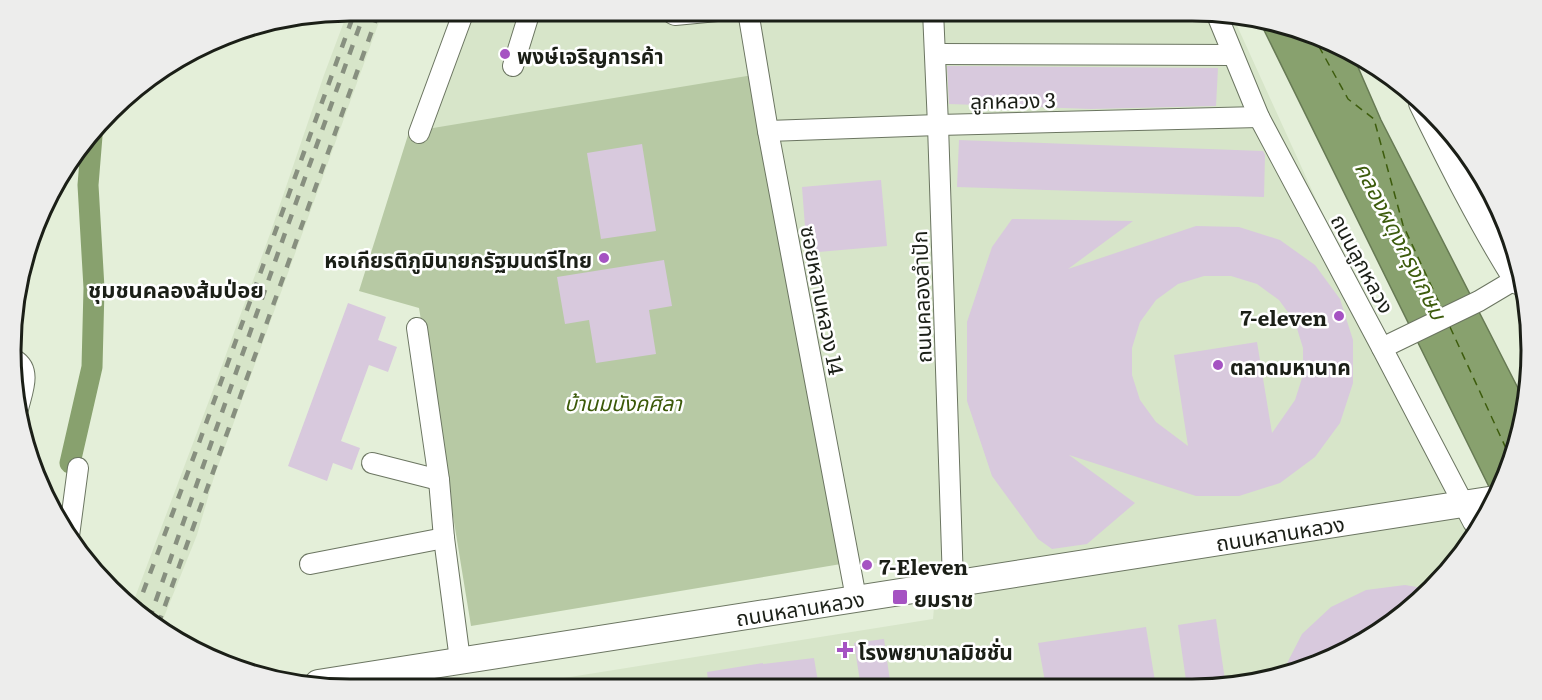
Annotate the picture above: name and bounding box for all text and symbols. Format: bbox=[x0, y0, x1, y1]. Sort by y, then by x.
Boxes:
place label: พงษ์เจริญการค้า bbox=[517, 39, 664, 70]
marker: พงษ์เจริญการค้า bbox=[498, 47, 512, 61]
street label: ลูกหลวง 3 bbox=[970, 83, 1056, 115]
water label: คลองผดุงกรุงเกษม bbox=[1348, 155, 1457, 326]
street label: ถนนลูกหลวง bbox=[1325, 208, 1403, 318]
street label: ซอยหลานหลวง 14 bbox=[794, 223, 854, 378]
street label: ถนนคลองลำปัก bbox=[902, 230, 938, 364]
place label: หอเกียรติภูมินายกรัฐมนตรีไทย bbox=[324, 243, 592, 274]
marker: หอเกียรติภูมินายกรัฐมนตรีไทย bbox=[597, 251, 611, 265]
district label: ชุมชนคลองส้มป่อย bbox=[88, 272, 264, 305]
place label: 7-eleven bbox=[1240, 301, 1327, 332]
marker: 7-eleven bbox=[1332, 309, 1346, 323]
place label: ตลาดมหานาค bbox=[1230, 350, 1351, 381]
marker: ตลาดมหานาค bbox=[1211, 358, 1225, 372]
park label: บ้านมนังคศิลา bbox=[564, 386, 683, 417]
street label: ถนนหลานหลวง bbox=[1213, 507, 1347, 557]
place label: 7-Eleven bbox=[879, 550, 968, 581]
marker: 7-Eleven bbox=[860, 558, 874, 572]
street label: ถนนหลานหลวง bbox=[733, 582, 867, 632]
place label: ยมราช bbox=[914, 582, 973, 613]
marker: ยมราช bbox=[891, 588, 909, 606]
place label: โรงพยาบาลมิชชั่น bbox=[858, 635, 1013, 666]
marker: โรงพยาบาลมิชชั่น bbox=[836, 641, 854, 659]

